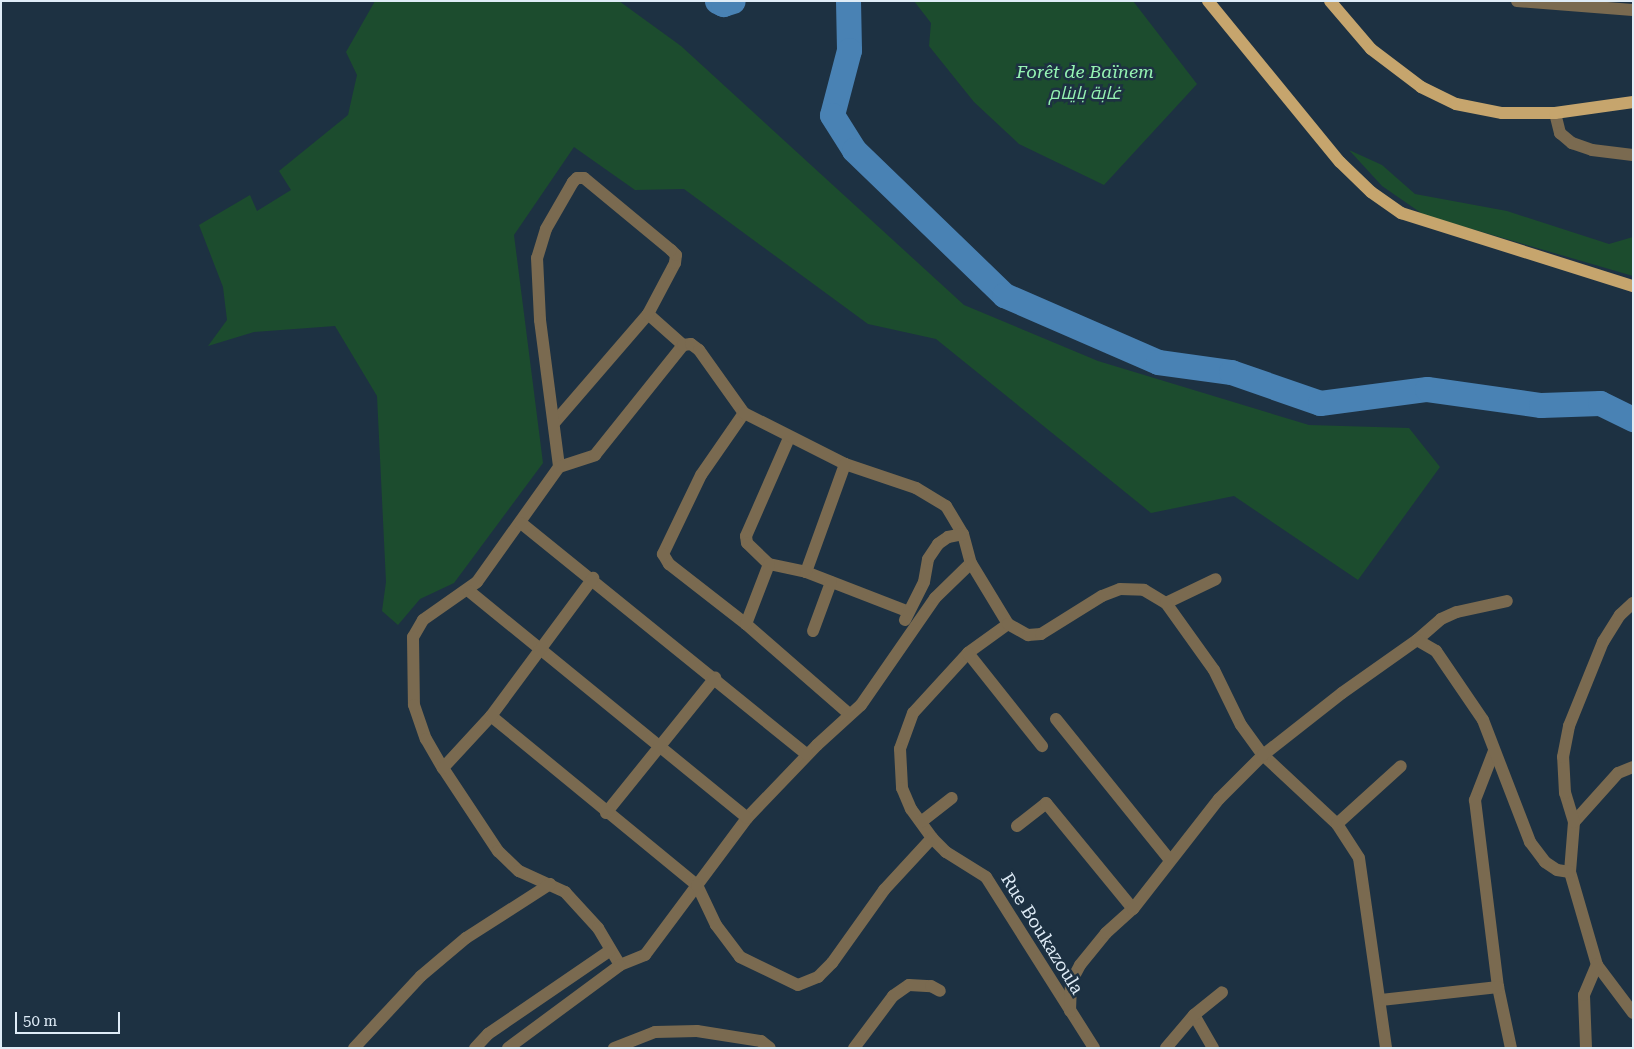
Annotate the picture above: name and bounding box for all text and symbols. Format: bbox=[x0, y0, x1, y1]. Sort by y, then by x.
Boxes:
park label: Forêt de Baïnem غابة باينام bbox=[1016, 62, 1154, 104]
street label: Rue Boukazoula bbox=[996, 869, 1088, 999]
scale bar bbox=[18, 1002, 122, 1034]
text: 50 m bbox=[23, 1012, 57, 1030]

